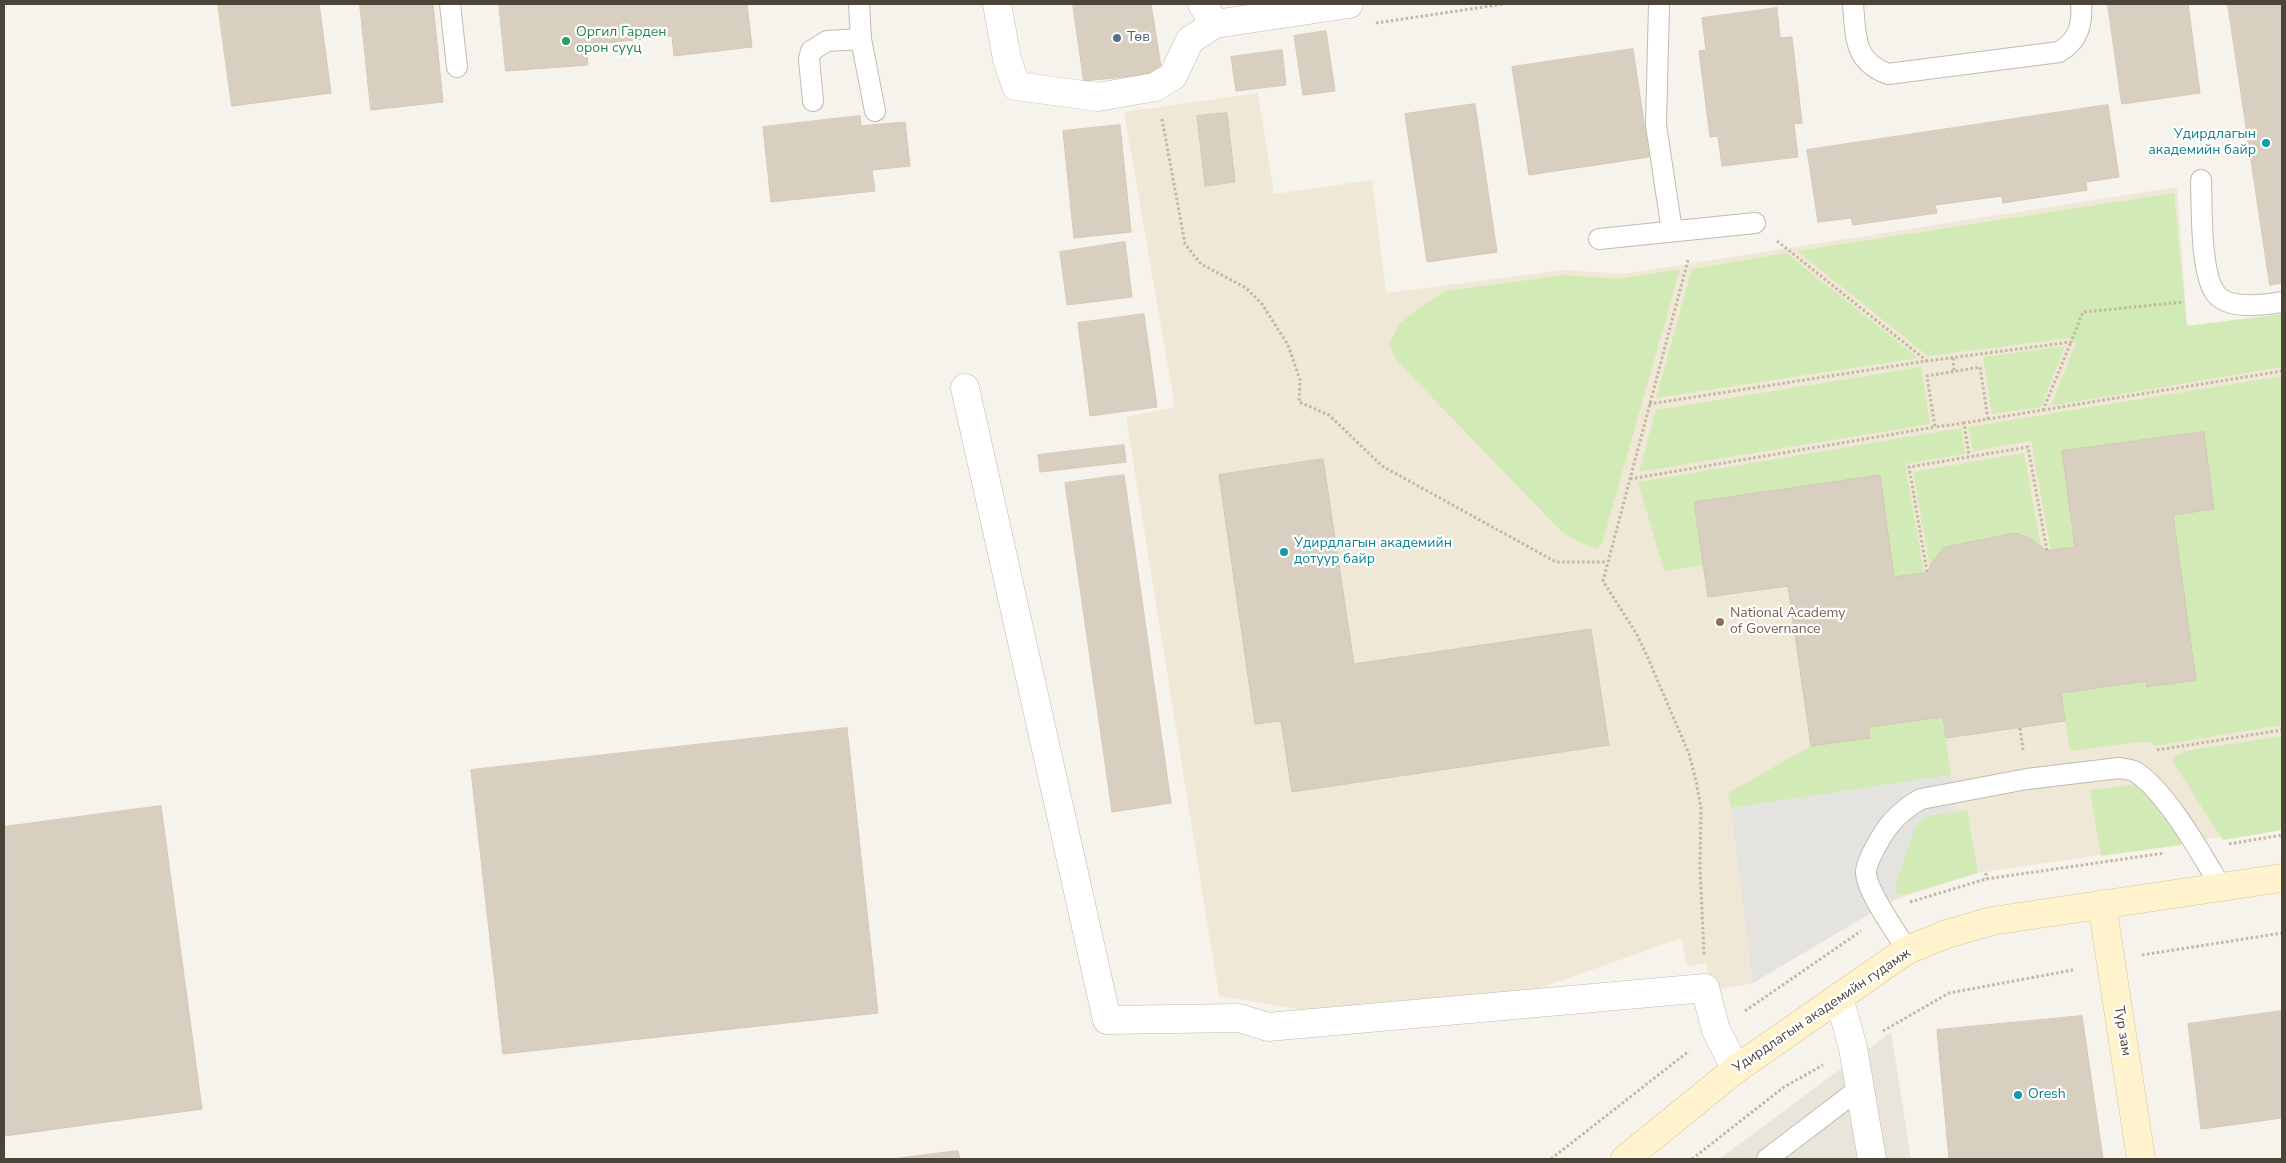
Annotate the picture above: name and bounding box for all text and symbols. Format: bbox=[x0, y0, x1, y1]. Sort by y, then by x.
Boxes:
place label: Оргил Гарден орон сууц bbox=[576, 25, 667, 58]
place label: Төв bbox=[1127, 30, 1150, 46]
marker: Төв bbox=[1111, 32, 1123, 44]
marker: Оргил Гарден орон сууц bbox=[560, 35, 572, 47]
place label: Удирдлагын академийн байр bbox=[2148, 127, 2256, 160]
marker: Удирдлагын академийн байр bbox=[2260, 137, 2272, 149]
place label: Удирдлагын академийн дотуур байр bbox=[1294, 536, 1452, 568]
marker: Удирдлагын академийн дотуур байр bbox=[1278, 546, 1290, 558]
place label: National Academy of Governance bbox=[1730, 606, 1846, 638]
marker: National Academy of Governance bbox=[1714, 616, 1726, 628]
street label: Удирдлагын академийн гудамж bbox=[1730, 945, 1914, 1077]
street label: Түр зам bbox=[2110, 1005, 2134, 1057]
place label: Oresh bbox=[2028, 1087, 2066, 1103]
marker: Oresh bbox=[2012, 1089, 2024, 1101]

